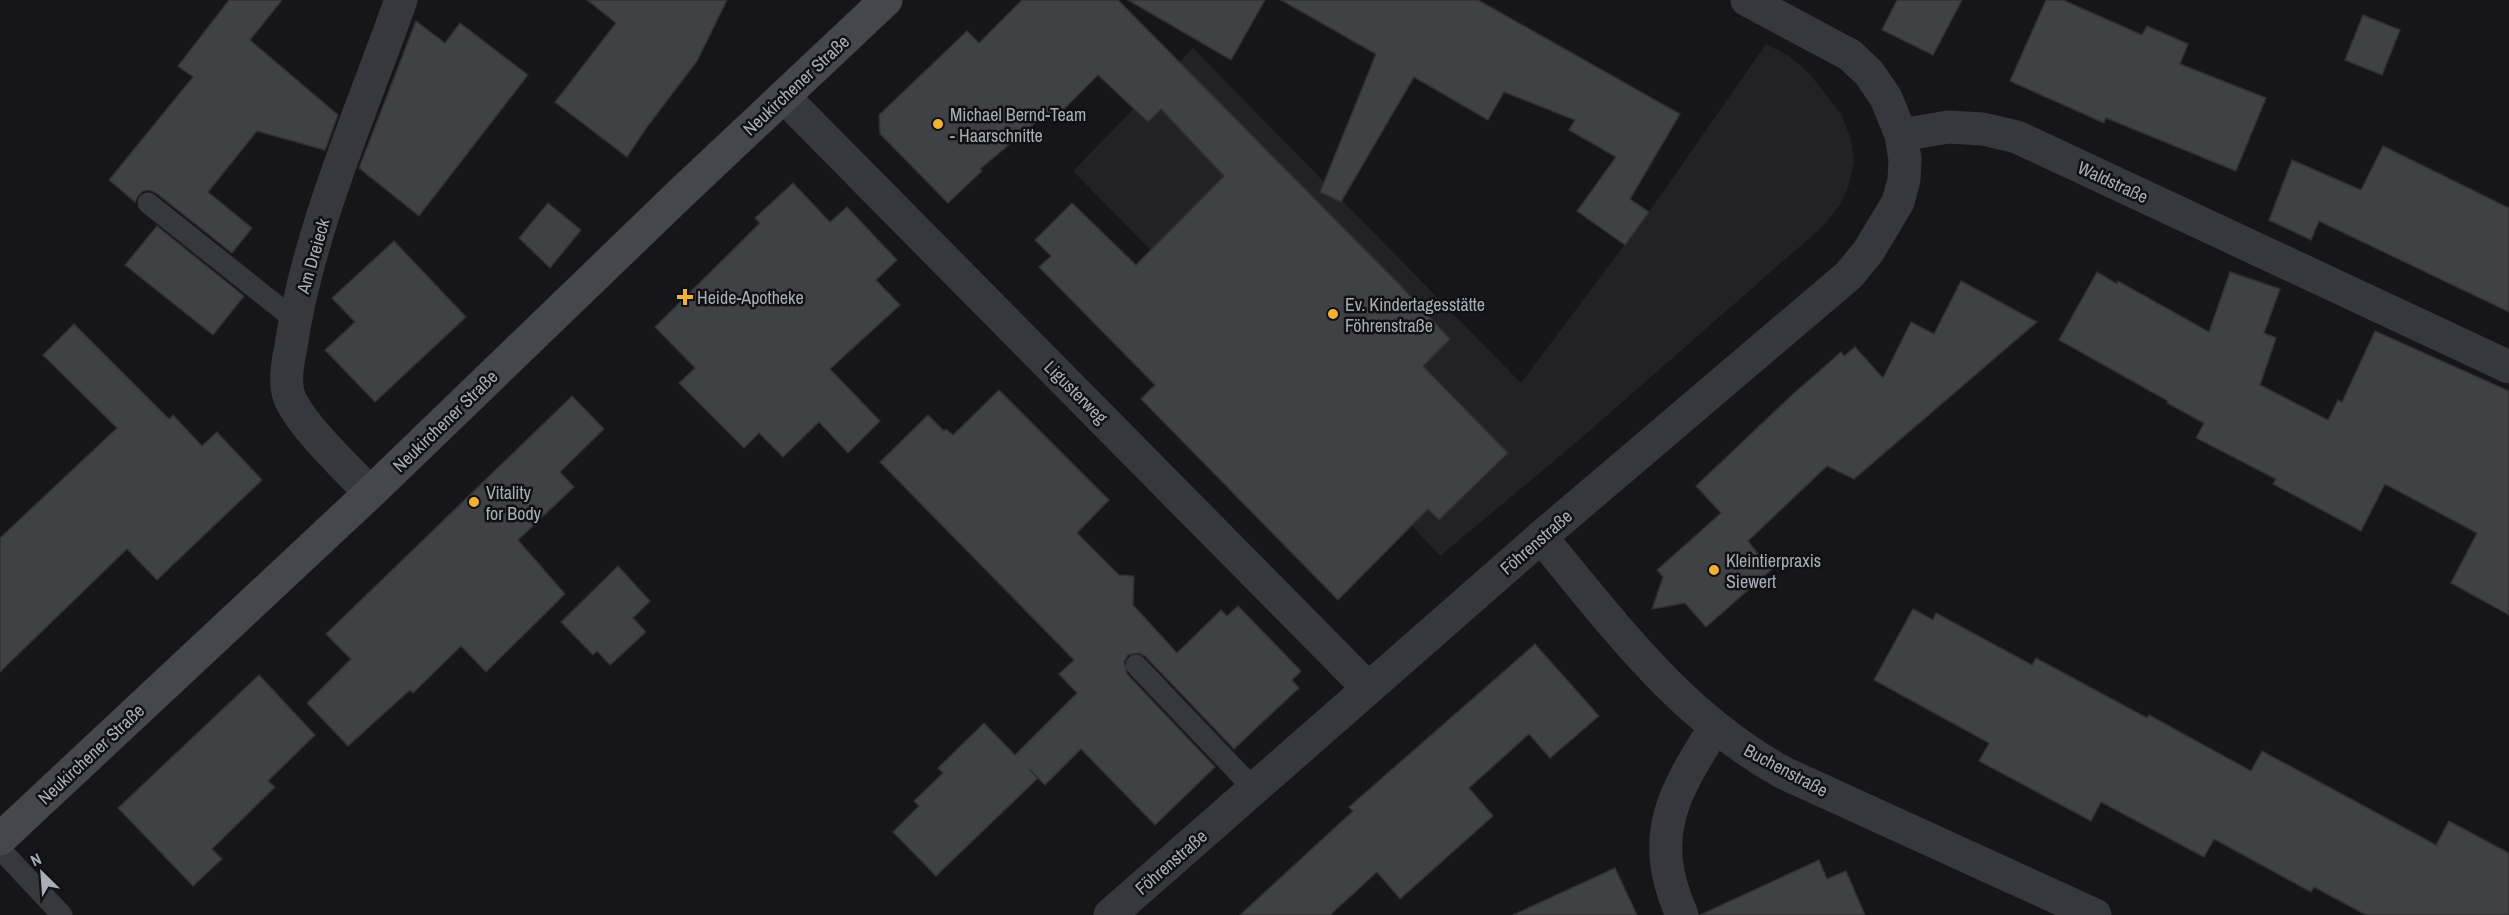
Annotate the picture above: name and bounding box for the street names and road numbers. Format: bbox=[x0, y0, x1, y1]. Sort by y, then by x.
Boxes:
street label: Neukirchener Straße bbox=[737, 29, 855, 141]
street label: Waldstraße bbox=[2074, 155, 2152, 209]
street label: Am Dreieck bbox=[290, 215, 336, 297]
street label: Ligusterweg bbox=[1039, 355, 1114, 430]
street label: Neukirchener Straße bbox=[387, 364, 503, 478]
street label: Föhrenstraße bbox=[1495, 504, 1577, 580]
street label: Neukirchener Straße bbox=[32, 698, 150, 810]
street label: Buchenstraße bbox=[1740, 737, 1832, 803]
street label: Föhrenstraße bbox=[1130, 824, 1212, 900]

